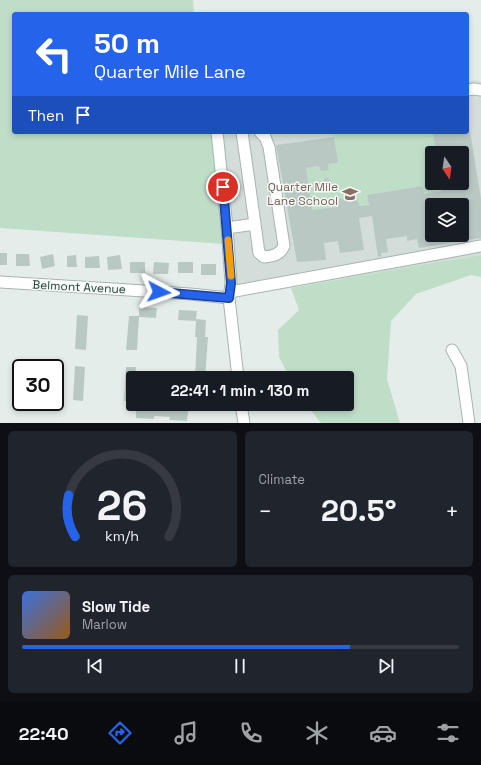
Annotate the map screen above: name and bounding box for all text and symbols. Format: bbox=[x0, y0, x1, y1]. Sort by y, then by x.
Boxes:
text: 50 m bbox=[94, 25, 160, 61]
icon: left bbox=[28, 28, 80, 80]
text: Quarter Mile Lane bbox=[94, 60, 246, 83]
icon: arrive bbox=[72, 104, 94, 126]
text: Then bbox=[28, 106, 64, 125]
north arrow bbox=[425, 146, 469, 190]
map controls bbox=[425, 146, 469, 242]
pin bbox=[206, 170, 240, 204]
icon: arrive bbox=[212, 176, 234, 198]
place label: Quarter Mile Lane School bbox=[267, 179, 338, 209]
school or university icon: Quarter Mile Lane School bbox=[341, 185, 359, 203]
button: layers bbox=[425, 198, 469, 242]
position arrow bbox=[138, 271, 180, 313]
street label: Belmont Avenue bbox=[32, 277, 126, 297]
speed limit sign: 30 bbox=[12, 359, 64, 411]
text: 22:41 · 1 min · 130 m bbox=[171, 381, 309, 400]
text: Climate bbox=[259, 471, 305, 488]
text: 26 bbox=[97, 479, 147, 532]
text: 20.5° bbox=[321, 491, 397, 530]
text: − bbox=[259, 497, 272, 525]
text: + bbox=[445, 497, 459, 525]
text: km/h bbox=[105, 527, 139, 545]
text: Slow Tide bbox=[82, 597, 150, 616]
text: Marlow bbox=[82, 616, 127, 633]
icon: previous bbox=[84, 655, 106, 677]
icon: pause bbox=[229, 655, 251, 677]
icon: next bbox=[375, 655, 397, 677]
icon: directions bbox=[106, 719, 134, 747]
icon: music bbox=[172, 719, 200, 747]
icon: phone bbox=[237, 719, 265, 747]
icon: climate bbox=[303, 719, 331, 747]
icon: car bbox=[369, 719, 397, 747]
icon: filters bbox=[434, 719, 462, 747]
text: 22:40 bbox=[19, 722, 69, 745]

